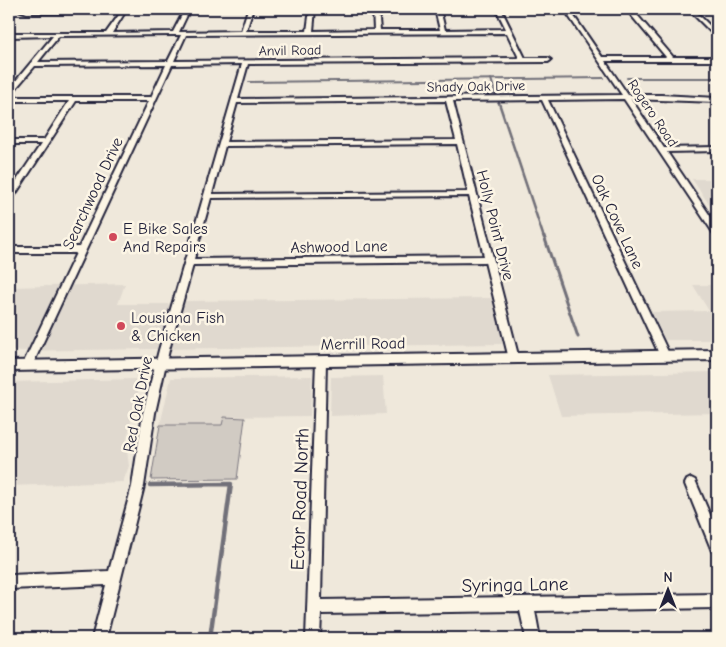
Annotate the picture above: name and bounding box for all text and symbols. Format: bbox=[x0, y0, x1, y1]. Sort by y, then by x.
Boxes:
street label: Anvil Road bbox=[258, 41, 322, 60]
street label: Rogero Road bbox=[624, 76, 681, 150]
street label: Shady Oak Drive bbox=[427, 77, 525, 96]
street label: Searchwood Drive bbox=[59, 134, 127, 252]
street label: Holly Point Drive bbox=[473, 168, 517, 282]
street label: Oak Cove Lane bbox=[587, 171, 647, 272]
place label: E Bike Sales And Repairs bbox=[123, 220, 208, 256]
marker: E Bike Sales And Repairs bbox=[107, 231, 119, 243]
street label: Ashwood Lane bbox=[290, 237, 388, 257]
place label: Lousiana Fish & Chicken bbox=[131, 309, 224, 345]
marker: Lousiana Fish & Chicken bbox=[115, 320, 127, 332]
street label: Merrill Road bbox=[321, 334, 405, 354]
street label: Red Oak Drive bbox=[120, 355, 156, 454]
street label: Ector Road North bbox=[287, 427, 313, 571]
north arrow bbox=[644, 564, 694, 614]
text: N bbox=[663, 569, 673, 586]
street label: Syringa Lane bbox=[462, 573, 568, 597]

